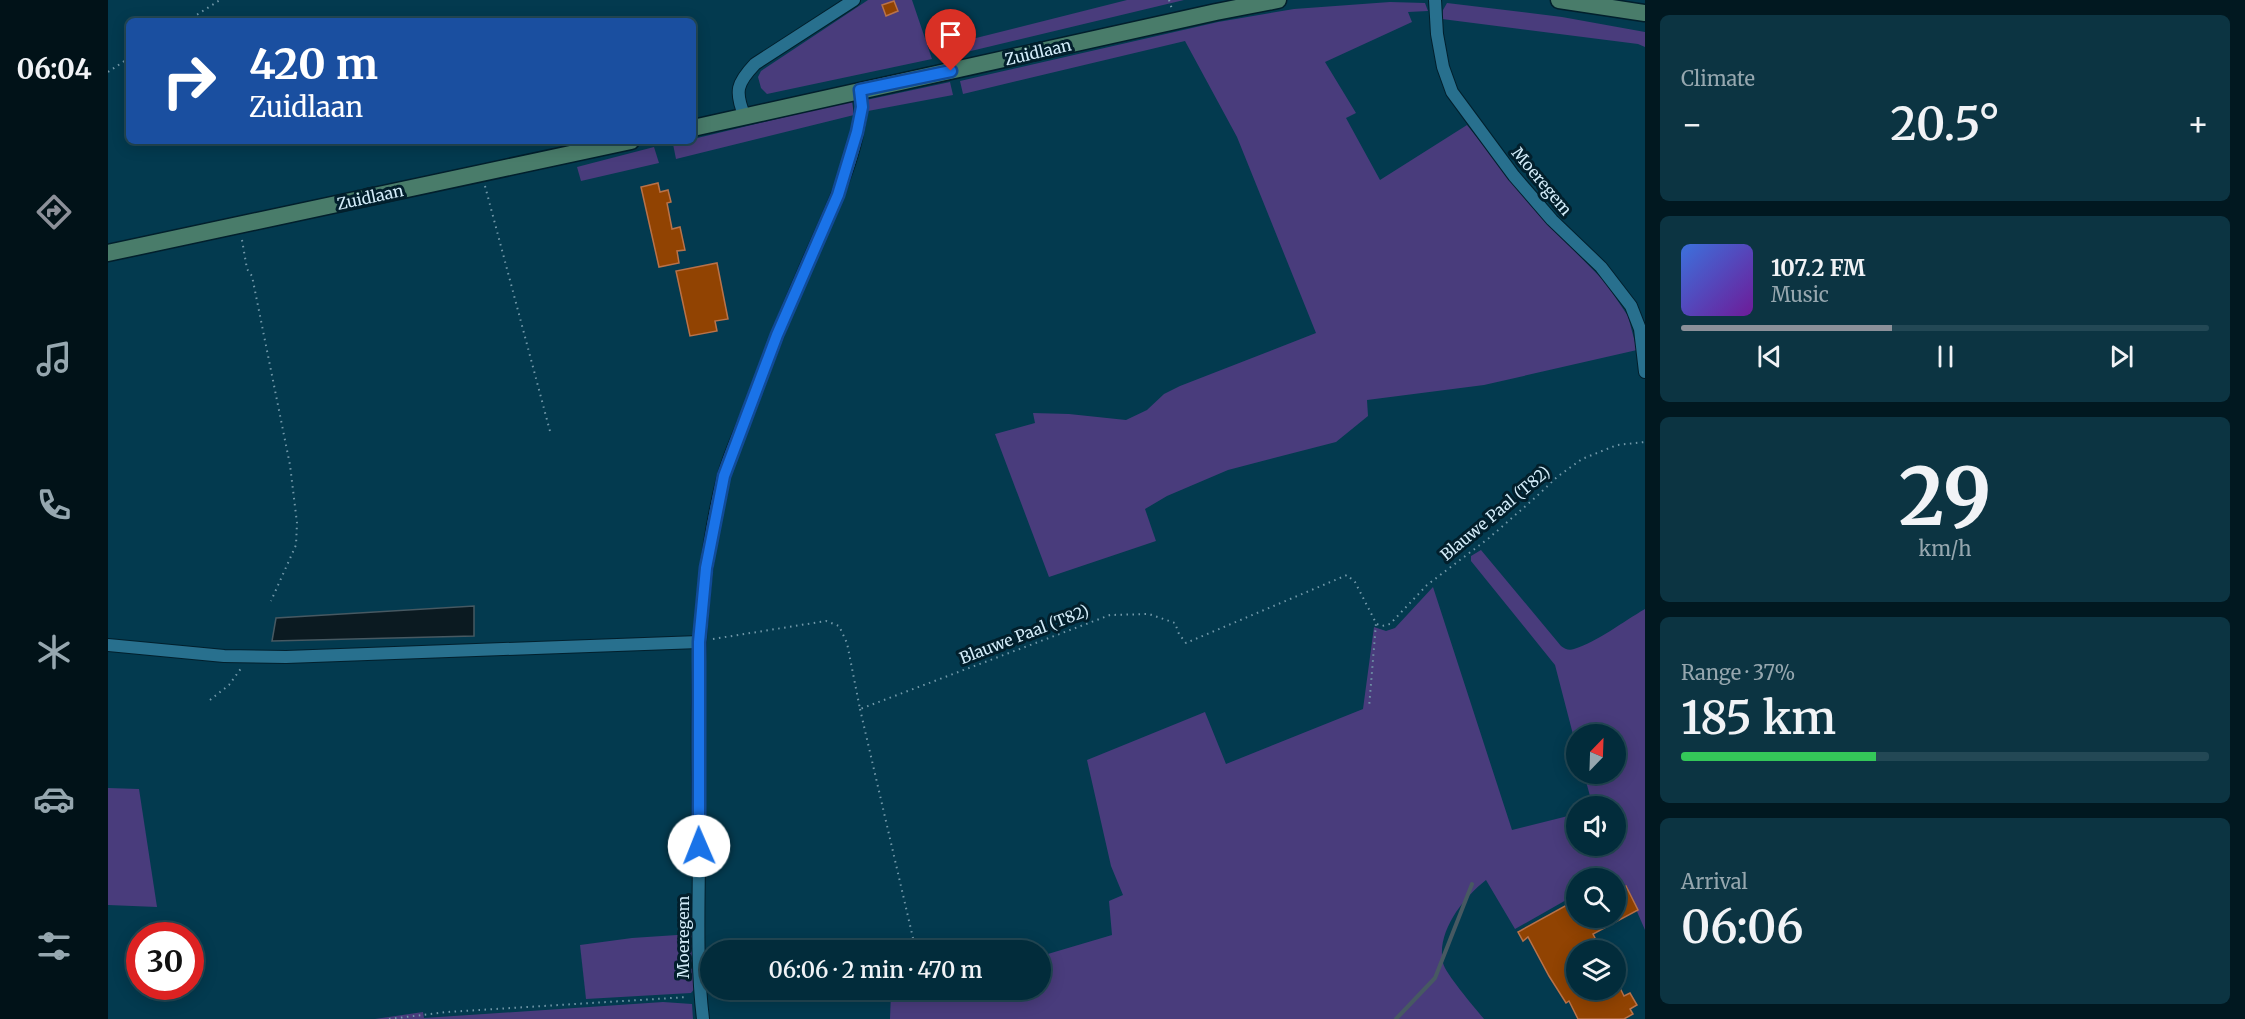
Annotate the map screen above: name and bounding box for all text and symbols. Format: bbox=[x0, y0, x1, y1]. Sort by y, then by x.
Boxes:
pin bbox=[925, 9, 976, 71]
icon: arrive bbox=[934, 18, 967, 51]
street label: Zuidlaan bbox=[1003, 35, 1074, 69]
text: 420 m bbox=[249, 38, 378, 90]
icon: right bbox=[150, 42, 228, 120]
text: 06:04 bbox=[16, 52, 92, 86]
text: Climate bbox=[1681, 66, 1755, 91]
text: Zuidlaan bbox=[249, 90, 363, 124]
text: 20.5° bbox=[1890, 96, 2000, 152]
text: − bbox=[1681, 104, 1703, 145]
text: + bbox=[2187, 104, 2209, 145]
street label: Moeregem bbox=[1508, 143, 1576, 219]
street label: Zuidlaan bbox=[335, 180, 406, 214]
icon: directions bbox=[33, 191, 75, 233]
text: 107.2 FM bbox=[1771, 254, 1865, 282]
text: Music bbox=[1771, 282, 1829, 307]
icon: music bbox=[33, 338, 75, 380]
icon: previous bbox=[1753, 340, 1786, 373]
icon: pause bbox=[1929, 340, 1962, 373]
icon: next bbox=[2105, 340, 2138, 373]
text: 29 bbox=[1899, 448, 1991, 546]
street label: Blauwe Paal (T82) bbox=[1436, 461, 1554, 565]
icon: phone bbox=[33, 484, 75, 526]
text: km/h bbox=[1919, 536, 1971, 561]
street label: Blauwe Paal (T82) bbox=[956, 600, 1092, 668]
icon: climate bbox=[33, 631, 75, 673]
text: Range · 37% bbox=[1681, 660, 1795, 685]
text: 185 km bbox=[1681, 690, 1836, 746]
north arrow bbox=[1566, 724, 1626, 784]
map controls bbox=[1566, 724, 1626, 1000]
icon: car bbox=[33, 778, 75, 820]
button: sound bbox=[1566, 796, 1626, 856]
position arrow bbox=[667, 814, 731, 878]
button: search bbox=[1566, 868, 1626, 928]
text: Arrival bbox=[1681, 869, 1748, 894]
street label: Moeregem bbox=[673, 895, 693, 978]
text: 06:06 bbox=[1681, 899, 1804, 955]
speed limit sign: 30 bbox=[126, 922, 204, 1000]
icon: filters bbox=[33, 925, 75, 967]
button: layers bbox=[1566, 940, 1626, 1000]
text: 06:06 · 2 min · 470 m bbox=[768, 956, 983, 984]

